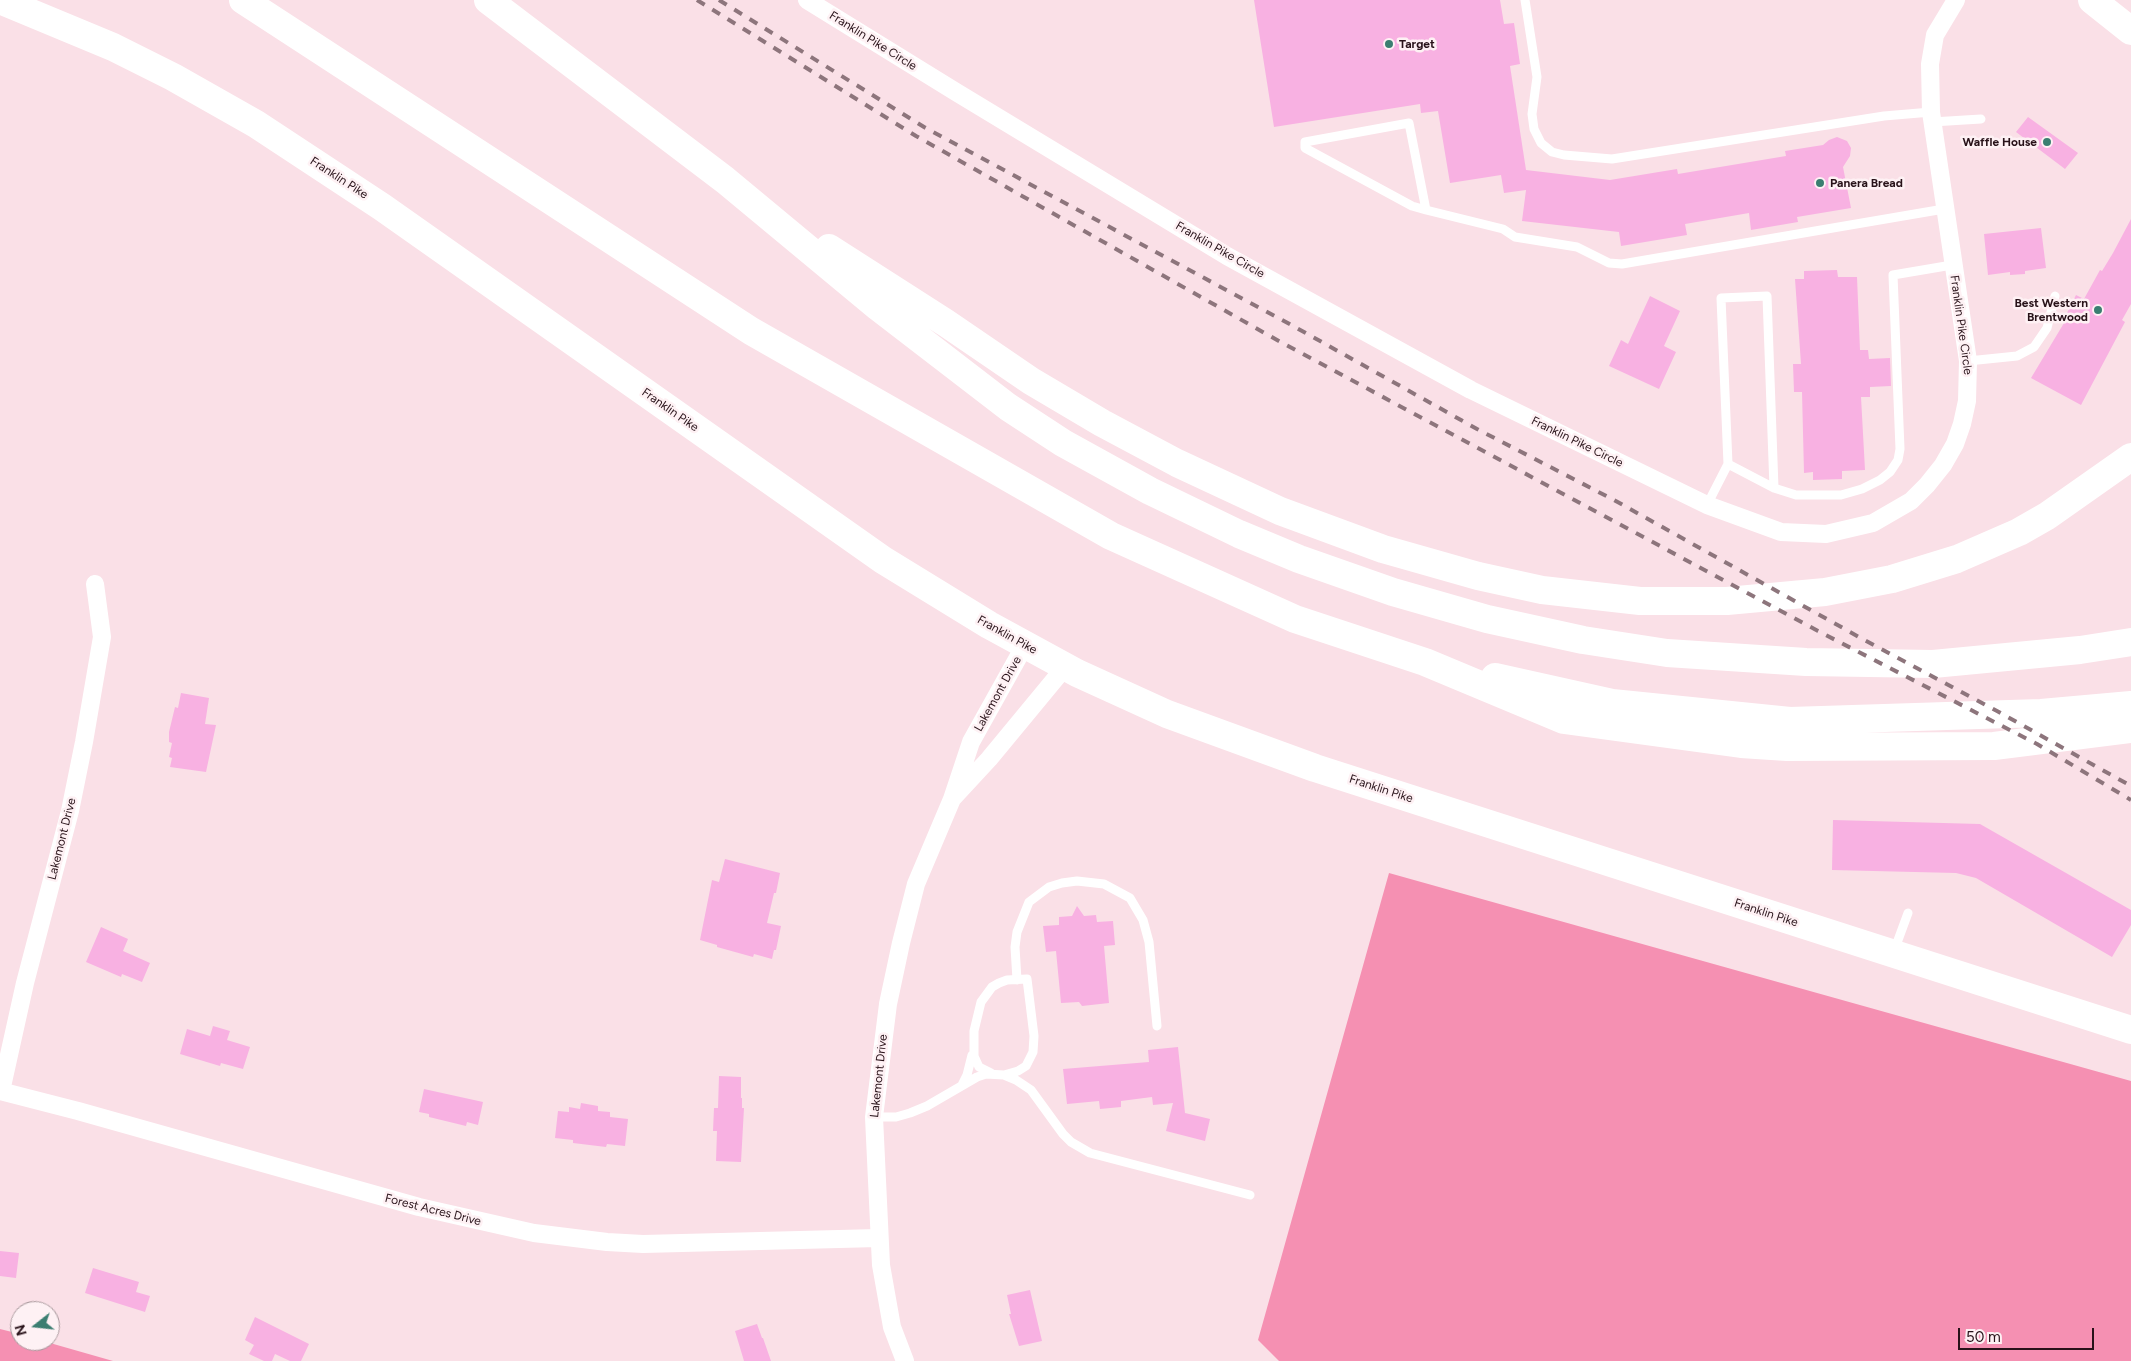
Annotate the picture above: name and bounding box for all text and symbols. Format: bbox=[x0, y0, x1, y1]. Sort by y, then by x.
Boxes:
street label: Franklin Pike Circle bbox=[827, 8, 919, 74]
place label: Target bbox=[1399, 37, 1435, 51]
marker: Target bbox=[1383, 38, 1395, 50]
place label: Waffle House bbox=[1962, 135, 2037, 149]
marker: Waffle House bbox=[2041, 136, 2053, 148]
street label: Franklin Pike bbox=[307, 154, 371, 202]
place label: Panera Bread bbox=[1830, 176, 1903, 190]
marker: Panera Bread bbox=[1814, 177, 1826, 189]
street label: Franklin Pike Circle bbox=[1173, 219, 1267, 281]
street label: Franklin Pike Circle bbox=[1947, 274, 1975, 376]
place label: Best Western Brentwood bbox=[2014, 296, 2088, 324]
marker: Best Western Brentwood bbox=[2092, 304, 2104, 316]
street label: Franklin Pike bbox=[639, 385, 701, 435]
street label: Franklin Pike Circle bbox=[1529, 414, 1625, 470]
street label: Franklin Pike bbox=[975, 613, 1039, 657]
street label: Lakemont Drive bbox=[971, 654, 1025, 734]
street label: Franklin Pike bbox=[1347, 772, 1415, 806]
street label: Lakemont Drive bbox=[45, 797, 79, 881]
street label: Franklin Pike bbox=[1732, 896, 1800, 930]
street label: Lakemont Drive bbox=[867, 1034, 891, 1118]
street label: Forest Acres Drive bbox=[383, 1191, 483, 1229]
north arrow bbox=[10, 1301, 60, 1351]
scale bar bbox=[1961, 1318, 2097, 1350]
text: N bbox=[11, 1322, 31, 1338]
text: 50 m bbox=[1966, 1328, 2001, 1346]

